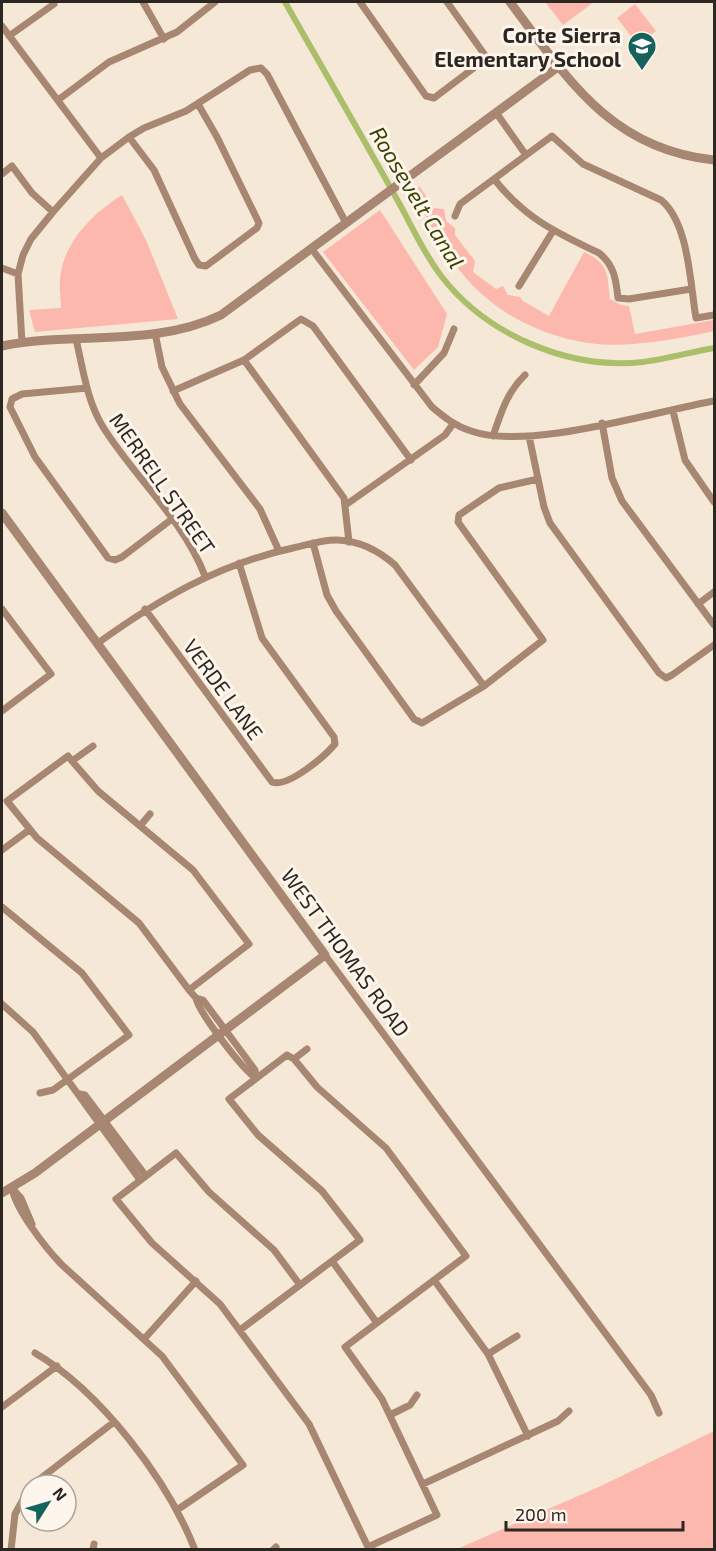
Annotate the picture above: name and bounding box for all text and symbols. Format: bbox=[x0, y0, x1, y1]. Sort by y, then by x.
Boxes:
place label: Corte Sierra Elementary School bbox=[434, 22, 621, 72]
school or university icon: Corte Sierra Elementary School bbox=[626, 30, 658, 72]
water label: Roosevelt Canal bbox=[365, 121, 471, 273]
street label: MERRELL STREET bbox=[105, 408, 221, 558]
street label: VERDE LANE bbox=[179, 634, 269, 744]
street label: WEST THOMAS ROAD bbox=[277, 863, 415, 1041]
north arrow bbox=[18, 1473, 78, 1533]
text: N bbox=[49, 1483, 71, 1504]
scale bar bbox=[506, 1494, 683, 1532]
text: 200 m bbox=[515, 1503, 567, 1525]

